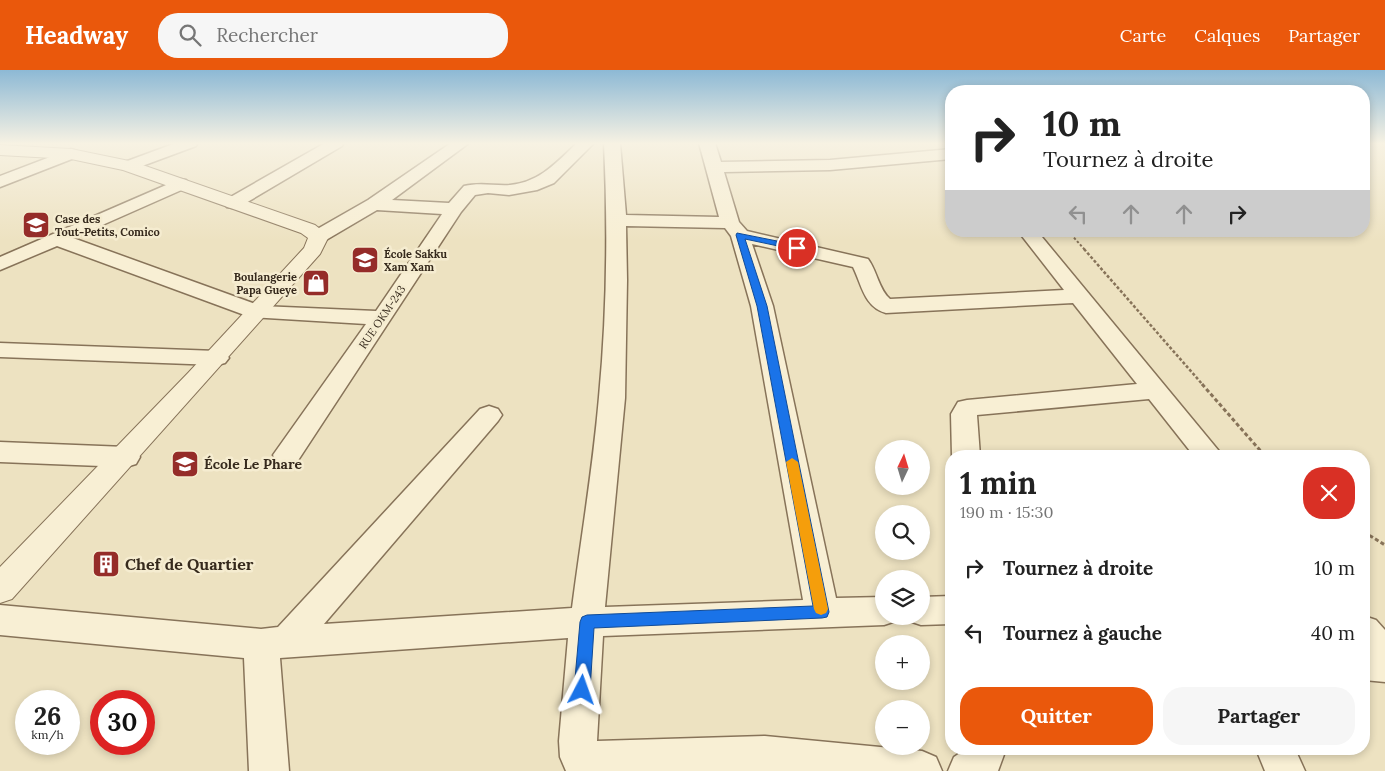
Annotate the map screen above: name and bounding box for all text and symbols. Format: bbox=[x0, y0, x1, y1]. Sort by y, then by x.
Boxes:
search box bbox=[158, 13, 508, 58]
text: Headway bbox=[25, 20, 128, 51]
icon: search bbox=[176, 21, 204, 49]
text: Rechercher bbox=[216, 23, 318, 47]
text: Carte bbox=[1120, 24, 1166, 47]
text: Calques bbox=[1194, 24, 1260, 47]
text: Partager bbox=[1288, 24, 1360, 47]
text: 10 m bbox=[1043, 101, 1121, 146]
icon: right bbox=[960, 105, 1025, 170]
text: Tournez à droite bbox=[1043, 145, 1213, 173]
icon: left bbox=[1064, 200, 1092, 228]
icon: ahead bbox=[1117, 200, 1145, 228]
icon: ahead bbox=[1170, 200, 1198, 228]
icon: right bbox=[1223, 200, 1251, 228]
school or university icon: Case des Tout-Petits, Comico bbox=[21, 210, 51, 240]
place label: Case des Tout-Petits, Comico bbox=[55, 212, 160, 239]
pin bbox=[776, 227, 818, 269]
icon: arrive bbox=[783, 234, 811, 262]
school or university icon: École Sakku Xam Xam bbox=[350, 245, 380, 275]
place label: École Sakku Xam Xam bbox=[384, 247, 447, 274]
shop icon: Boulangerie Papa Gueye bbox=[301, 268, 331, 298]
place label: Boulangerie Papa Gueye bbox=[234, 270, 297, 297]
street label: RUE OKM-243 bbox=[356, 283, 408, 351]
north arrow bbox=[875, 440, 930, 495]
map controls bbox=[875, 440, 930, 755]
school or university icon: École Le Phare bbox=[170, 449, 200, 479]
place label: École Le Phare bbox=[204, 455, 303, 473]
text: 1 min bbox=[960, 464, 1037, 502]
button: close bbox=[1303, 467, 1355, 519]
text: 190 m · 15:30 bbox=[960, 502, 1053, 522]
button: search bbox=[875, 505, 930, 560]
building icon: Chef de Quartier bbox=[91, 549, 121, 579]
place label: Chef de Quartier bbox=[125, 554, 254, 574]
icon: right bbox=[960, 554, 988, 582]
text: Tournez à droite bbox=[1003, 556, 1153, 580]
text: 10 m bbox=[1314, 556, 1355, 580]
button: layers bbox=[875, 570, 930, 625]
icon: left bbox=[960, 619, 988, 647]
text: Tournez à gauche bbox=[1003, 621, 1162, 645]
text: 40 m bbox=[1311, 621, 1355, 645]
button: + bbox=[875, 635, 930, 690]
position arrow bbox=[555, 663, 607, 715]
button: Quitter bbox=[960, 687, 1153, 745]
button: Partager bbox=[1163, 687, 1355, 745]
speed limit sign: 30 bbox=[90, 690, 155, 755]
text: 26 bbox=[34, 700, 61, 732]
button: − bbox=[875, 700, 930, 755]
text: km/h bbox=[31, 727, 64, 742]

